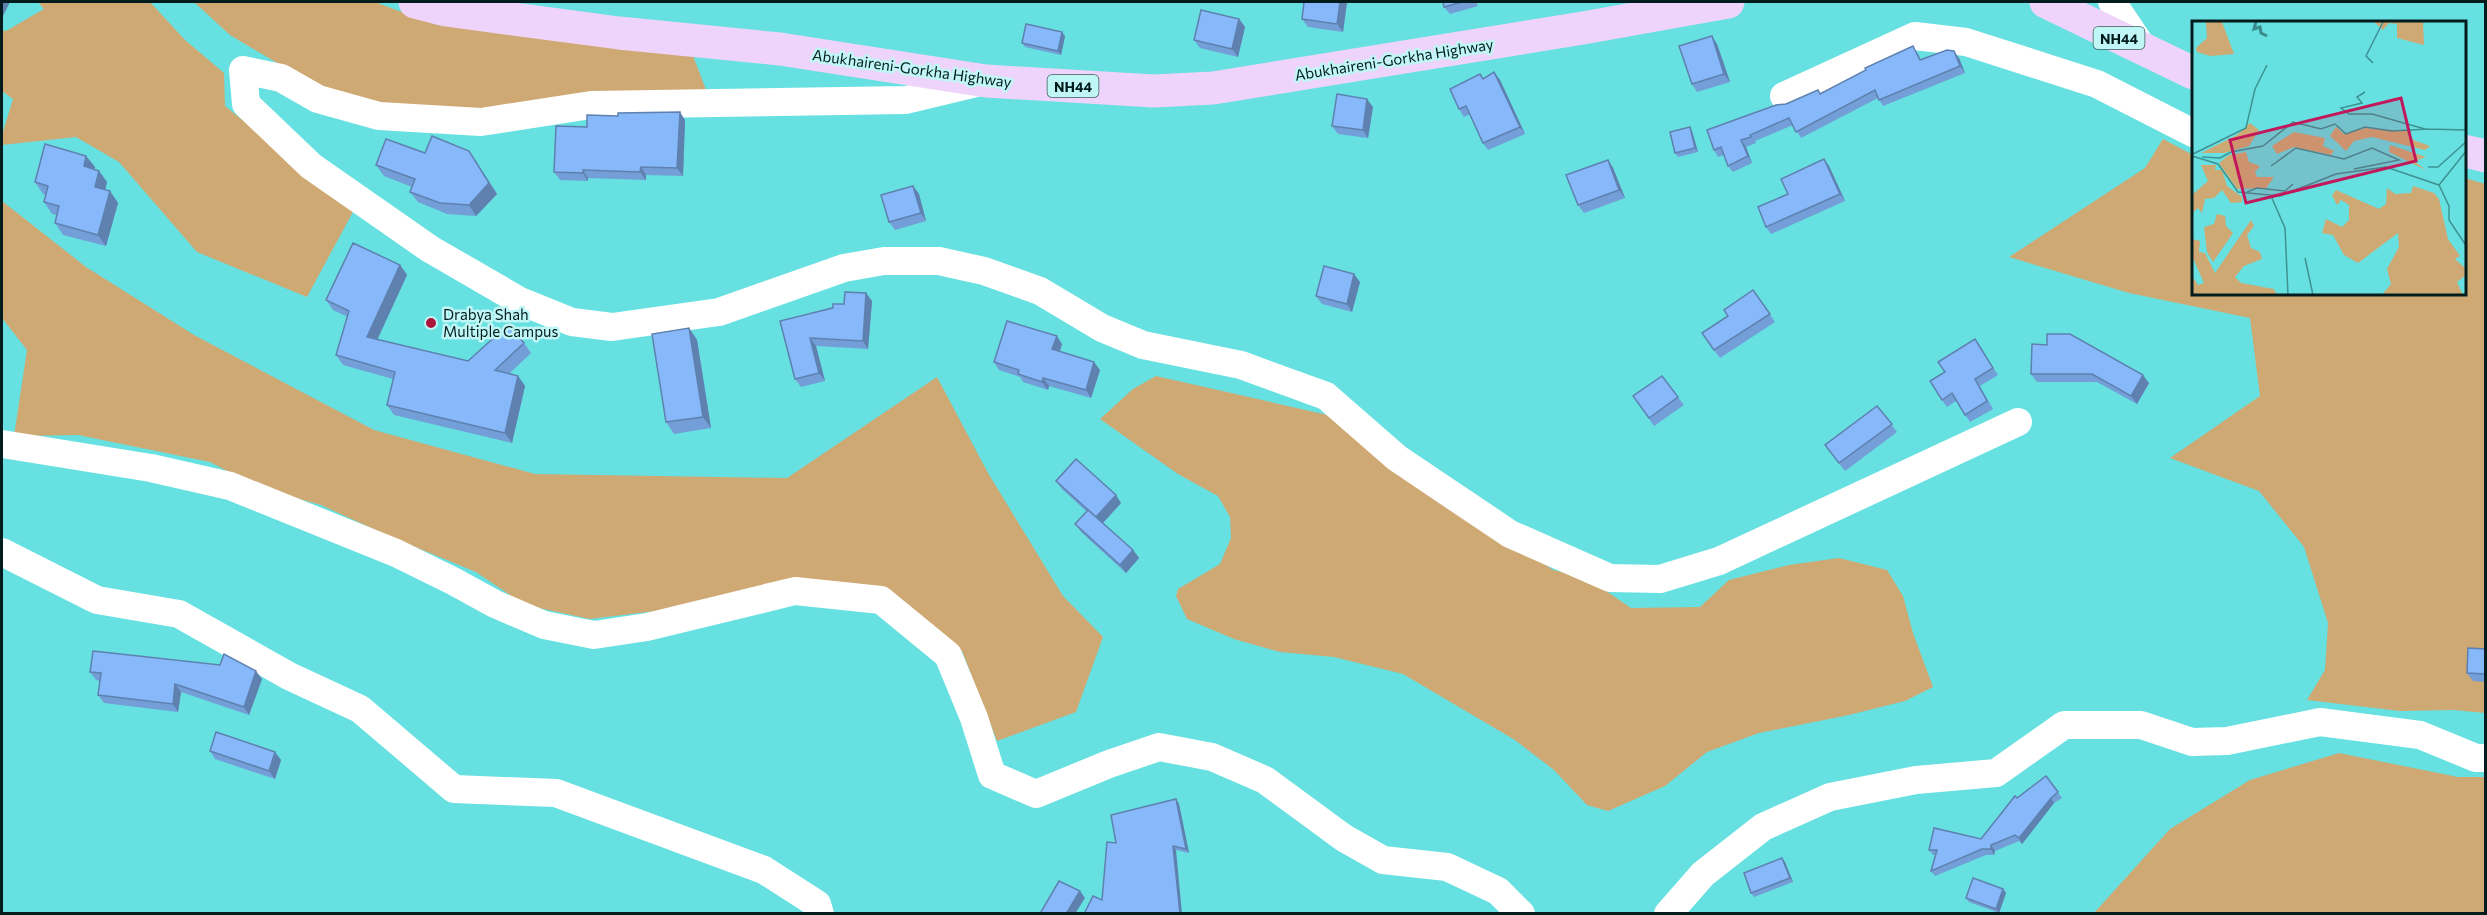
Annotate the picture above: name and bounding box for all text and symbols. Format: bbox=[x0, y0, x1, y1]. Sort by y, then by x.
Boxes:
inset map bbox=[2192, 21, 2466, 296]
road number: NH44 bbox=[2094, 27, 2144, 49]
street label: Abukhaireni-Gorkha Highway bbox=[1293, 34, 1495, 84]
street label: Abukhaireni-Gorkha Highway bbox=[811, 45, 1013, 91]
road number: NH44 bbox=[1048, 75, 1098, 97]
place label: Drabya Shah Multiple Campus bbox=[443, 305, 558, 340]
marker: Drabya Shah Multiple Campus bbox=[424, 316, 438, 330]

